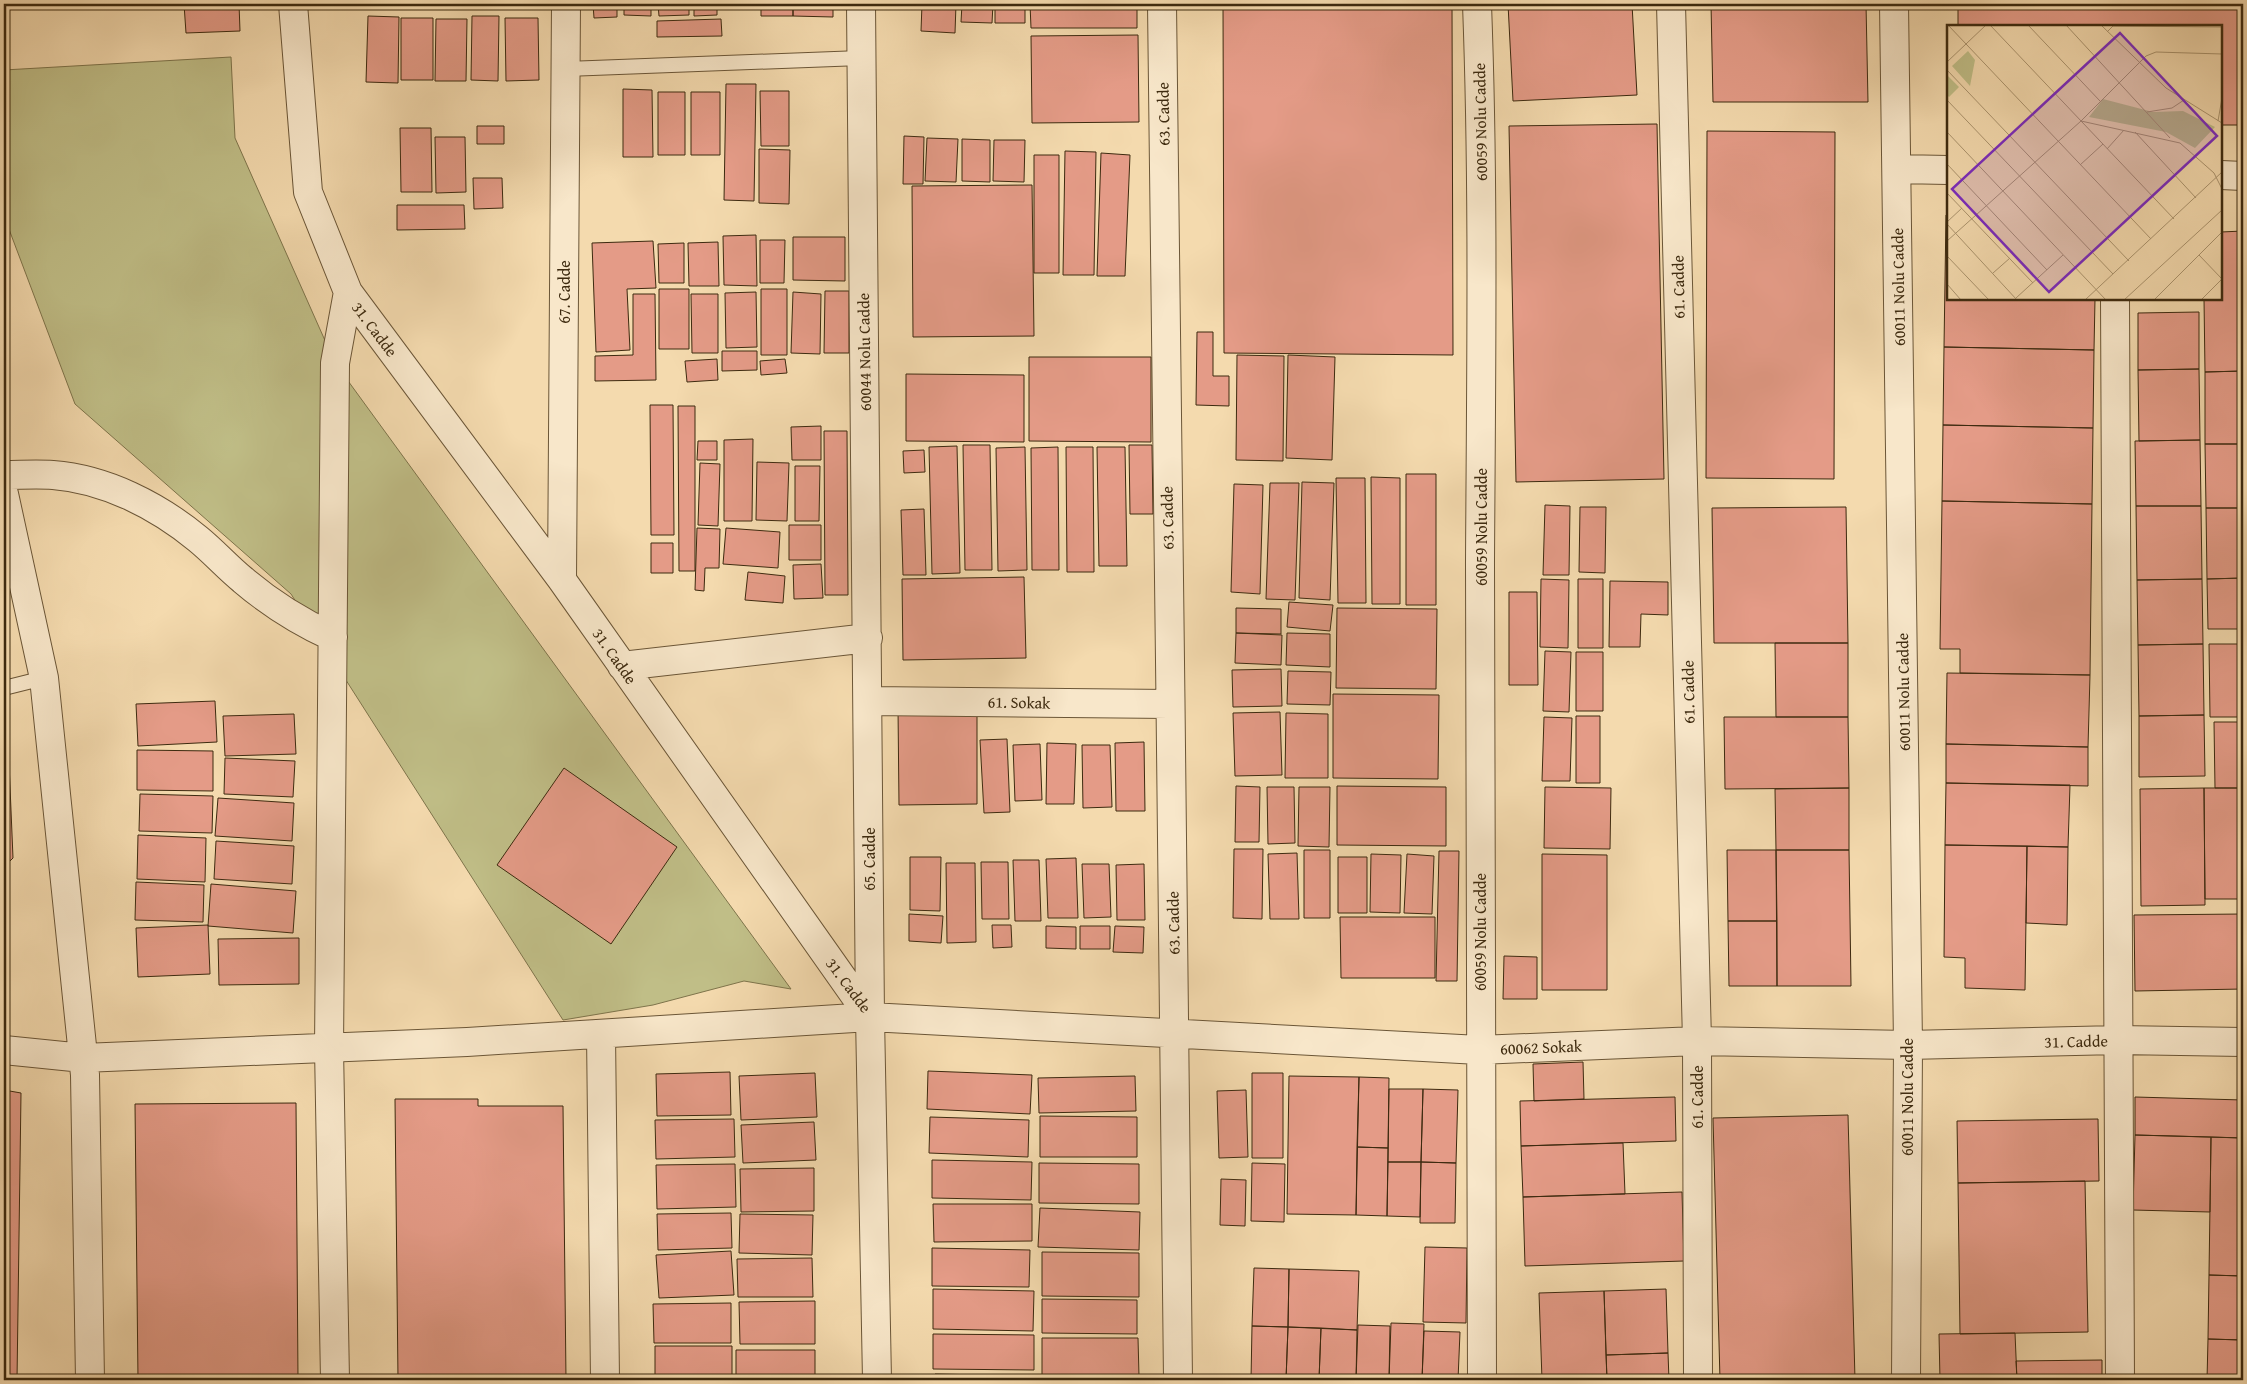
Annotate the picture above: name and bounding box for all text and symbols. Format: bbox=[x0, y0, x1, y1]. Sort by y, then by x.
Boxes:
inset map bbox=[1947, 25, 2222, 300]
street label: 60059 Nolu Cadde bbox=[1467, 63, 1493, 181]
street label: 63. Cadde bbox=[1150, 82, 1176, 146]
street label: 60011 Nolu Cadde bbox=[1885, 228, 1911, 346]
street label: 61. Cadde bbox=[1665, 255, 1691, 319]
street label: 67. Cadde bbox=[552, 260, 576, 324]
street label: 60044 Nolu Cadde bbox=[851, 293, 877, 411]
street label: 31. Cadde bbox=[346, 296, 404, 362]
street label: 60059 Nolu Cadde bbox=[1469, 468, 1493, 586]
street label: 63. Cadde bbox=[1154, 486, 1180, 550]
street label: 31. Cadde bbox=[587, 623, 643, 689]
street label: 60011 Nolu Cadde bbox=[1890, 633, 1916, 751]
street label: 61. Cadde bbox=[1675, 660, 1701, 724]
street label: 61. Sokak bbox=[987, 689, 1051, 715]
street label: 65. Cadde bbox=[857, 827, 881, 891]
street label: 60059 Nolu Cadde bbox=[1468, 873, 1492, 991]
street label: 63. Cadde bbox=[1160, 891, 1186, 955]
street label: 31. Cadde bbox=[820, 952, 878, 1018]
street label: 31. Cadde bbox=[2044, 1028, 2108, 1054]
street label: 60062 Sokak bbox=[1500, 1034, 1583, 1060]
street label: 60011 Nolu Cadde bbox=[1895, 1038, 1919, 1156]
street label: 61. Cadde bbox=[1685, 1065, 1709, 1129]

